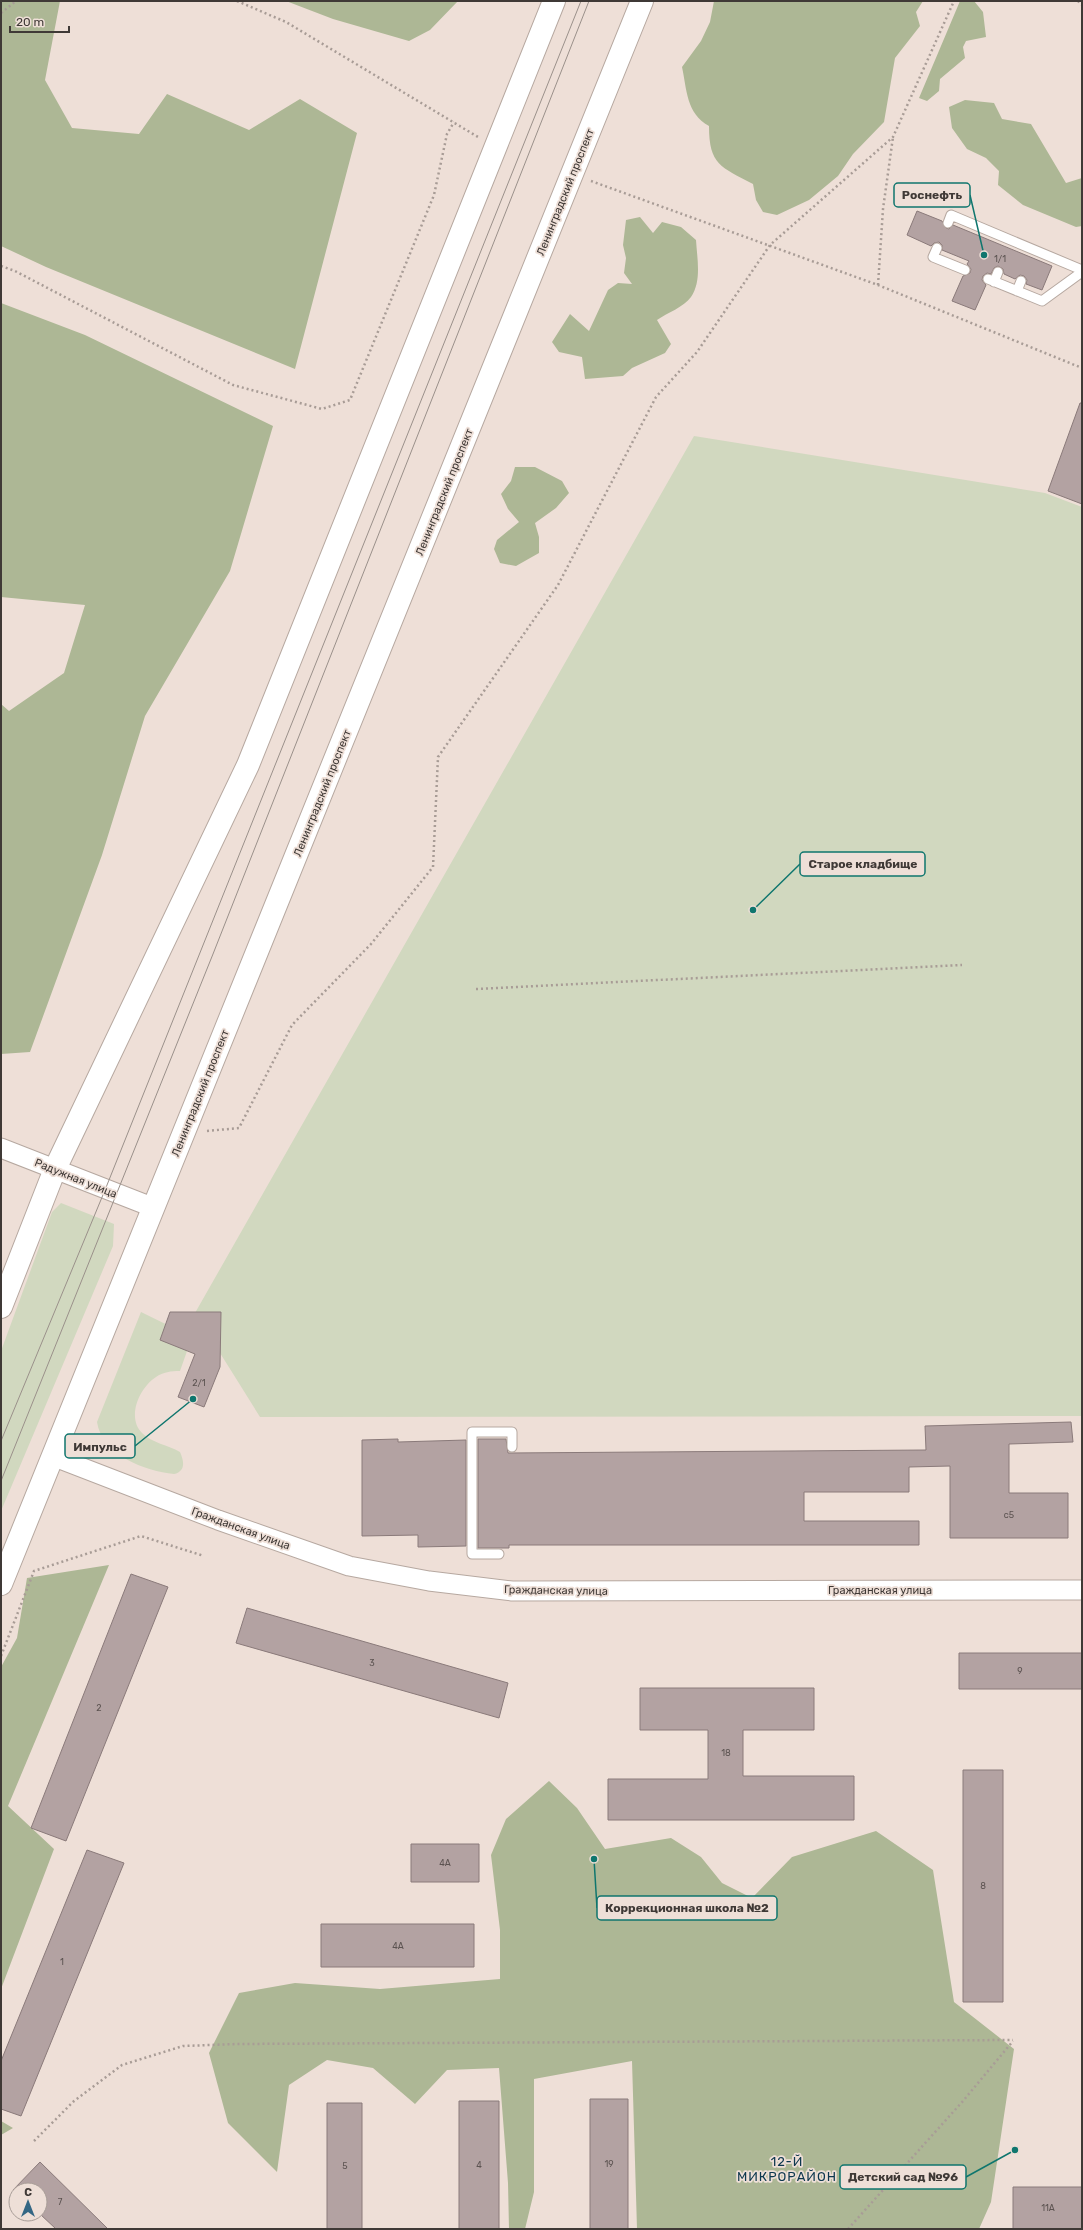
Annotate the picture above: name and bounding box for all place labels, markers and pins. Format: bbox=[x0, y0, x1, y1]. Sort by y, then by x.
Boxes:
callout: Роснефть bbox=[894, 183, 970, 207]
callout: Старое кладбище bbox=[800, 852, 925, 876]
callout: Импульс bbox=[65, 1434, 135, 1458]
callout: Коррекционная школа №2 bbox=[597, 1896, 777, 1920]
callout: Детский сад №96 bbox=[840, 2165, 966, 2189]

